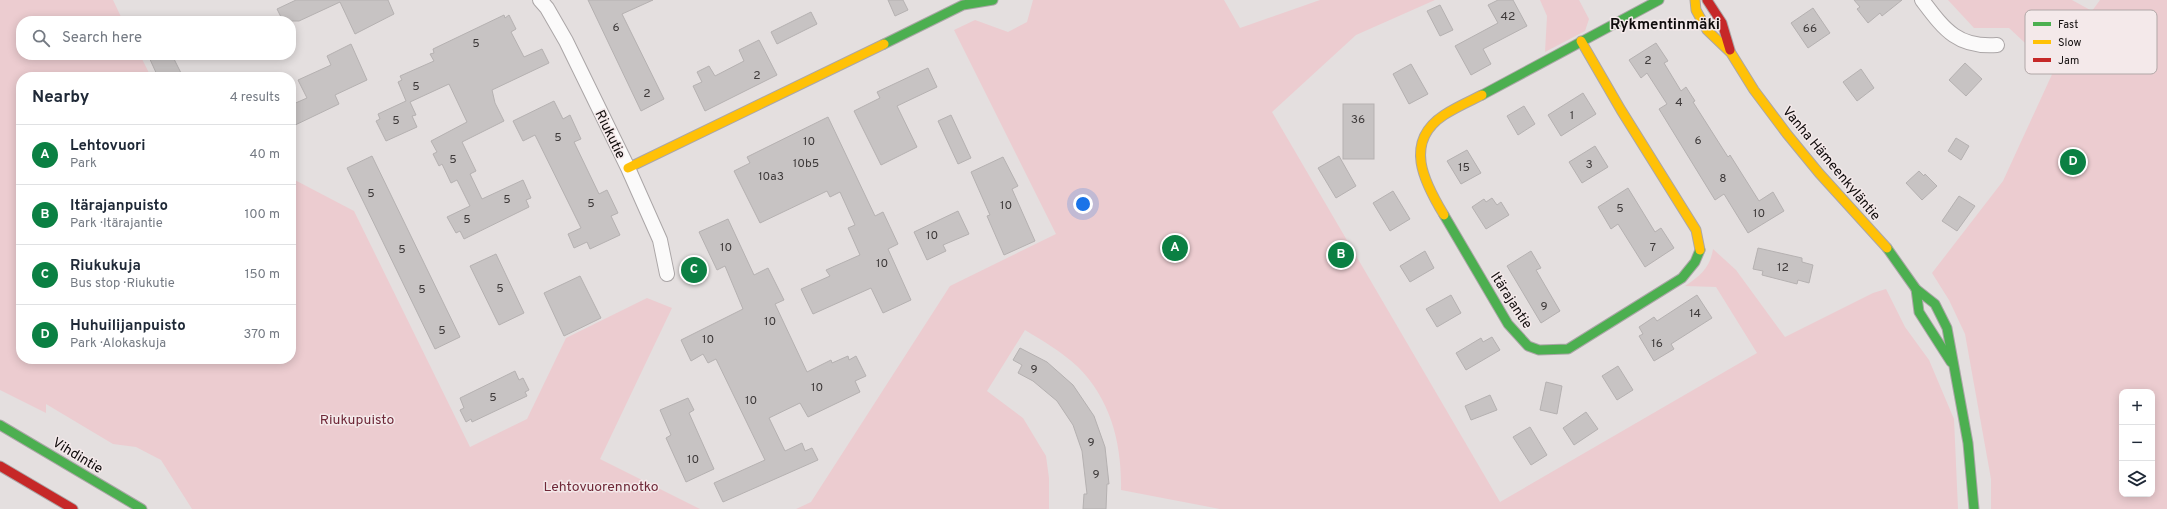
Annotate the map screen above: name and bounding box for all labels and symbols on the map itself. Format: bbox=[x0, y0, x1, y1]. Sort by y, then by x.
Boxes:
house number: 42 bbox=[1501, 9, 1515, 25]
legend bbox=[2025, 10, 2157, 74]
district label: Rykmentinmäki bbox=[1610, 16, 1720, 35]
text: Fast bbox=[2058, 18, 2078, 32]
house number: 6 bbox=[612, 20, 620, 36]
house number: 66 bbox=[1803, 21, 1817, 37]
house number: 5 bbox=[472, 36, 480, 52]
text: Slow bbox=[2058, 36, 2081, 50]
house number: 2 bbox=[1644, 53, 1652, 69]
text: Jam bbox=[2058, 54, 2079, 68]
house number: 2 bbox=[753, 68, 761, 84]
house number: 5 bbox=[412, 79, 420, 95]
house number: 2 bbox=[643, 86, 651, 102]
house number: 4 bbox=[1675, 95, 1683, 111]
street label: Vanha Hämeenkyläntie bbox=[1778, 103, 1884, 224]
street label: Riukutie bbox=[591, 108, 629, 162]
house number: 1 bbox=[1570, 108, 1574, 124]
house number: 36 bbox=[1351, 112, 1365, 128]
house number: 5 bbox=[392, 113, 400, 129]
house number: 5 bbox=[554, 130, 562, 146]
house number: 6 bbox=[1694, 133, 1702, 149]
house number: 10 bbox=[803, 134, 815, 150]
pin: D bbox=[2060, 147, 2086, 177]
house number: 5 bbox=[449, 152, 457, 168]
house number: 10b5 bbox=[793, 156, 819, 172]
house number: 3 bbox=[1585, 157, 1593, 173]
house number: 15 bbox=[1458, 160, 1470, 176]
house number: 10a3 bbox=[758, 169, 784, 185]
house number: 8 bbox=[1719, 171, 1727, 187]
house number: 5 bbox=[367, 186, 375, 202]
house number: 5 bbox=[503, 192, 511, 208]
your location bbox=[1073, 194, 1093, 214]
house number: 5 bbox=[587, 196, 595, 212]
house number: 10 bbox=[1000, 198, 1012, 214]
house number: 5 bbox=[1616, 201, 1624, 217]
house number: 10 bbox=[1753, 206, 1765, 222]
house number: 5 bbox=[463, 212, 471, 228]
house number: 10 bbox=[926, 228, 938, 244]
pin: A bbox=[1162, 233, 1188, 263]
house number: 10 bbox=[720, 240, 732, 256]
pin: B bbox=[1328, 240, 1354, 270]
house number: 7 bbox=[1650, 240, 1656, 256]
house number: 5 bbox=[398, 242, 406, 258]
pin: C bbox=[681, 255, 707, 285]
house number: 10 bbox=[876, 256, 888, 272]
house number: 12 bbox=[1777, 260, 1789, 276]
street label: Itärajantie bbox=[1486, 269, 1535, 332]
house number: 5 bbox=[496, 281, 504, 297]
house number: 5 bbox=[418, 282, 426, 298]
house number: 9 bbox=[1540, 299, 1548, 315]
house number: 14 bbox=[1689, 306, 1701, 322]
house number: 10 bbox=[764, 314, 776, 330]
house number: 5 bbox=[438, 323, 446, 339]
house number: 10 bbox=[702, 332, 714, 348]
house number: 16 bbox=[1651, 336, 1663, 352]
house number: 9 bbox=[1030, 362, 1038, 378]
house number: 10 bbox=[811, 380, 823, 396]
house number: 5 bbox=[489, 390, 497, 406]
house number: 10 bbox=[745, 393, 757, 409]
park label: Riukupuisto bbox=[320, 412, 395, 429]
street label: Vihdintie bbox=[49, 435, 106, 478]
house number: 9 bbox=[1087, 435, 1095, 451]
house number: 10 bbox=[687, 452, 699, 468]
house number: 9 bbox=[1092, 467, 1100, 483]
park label: Lehtovuorennotko bbox=[543, 479, 659, 496]

